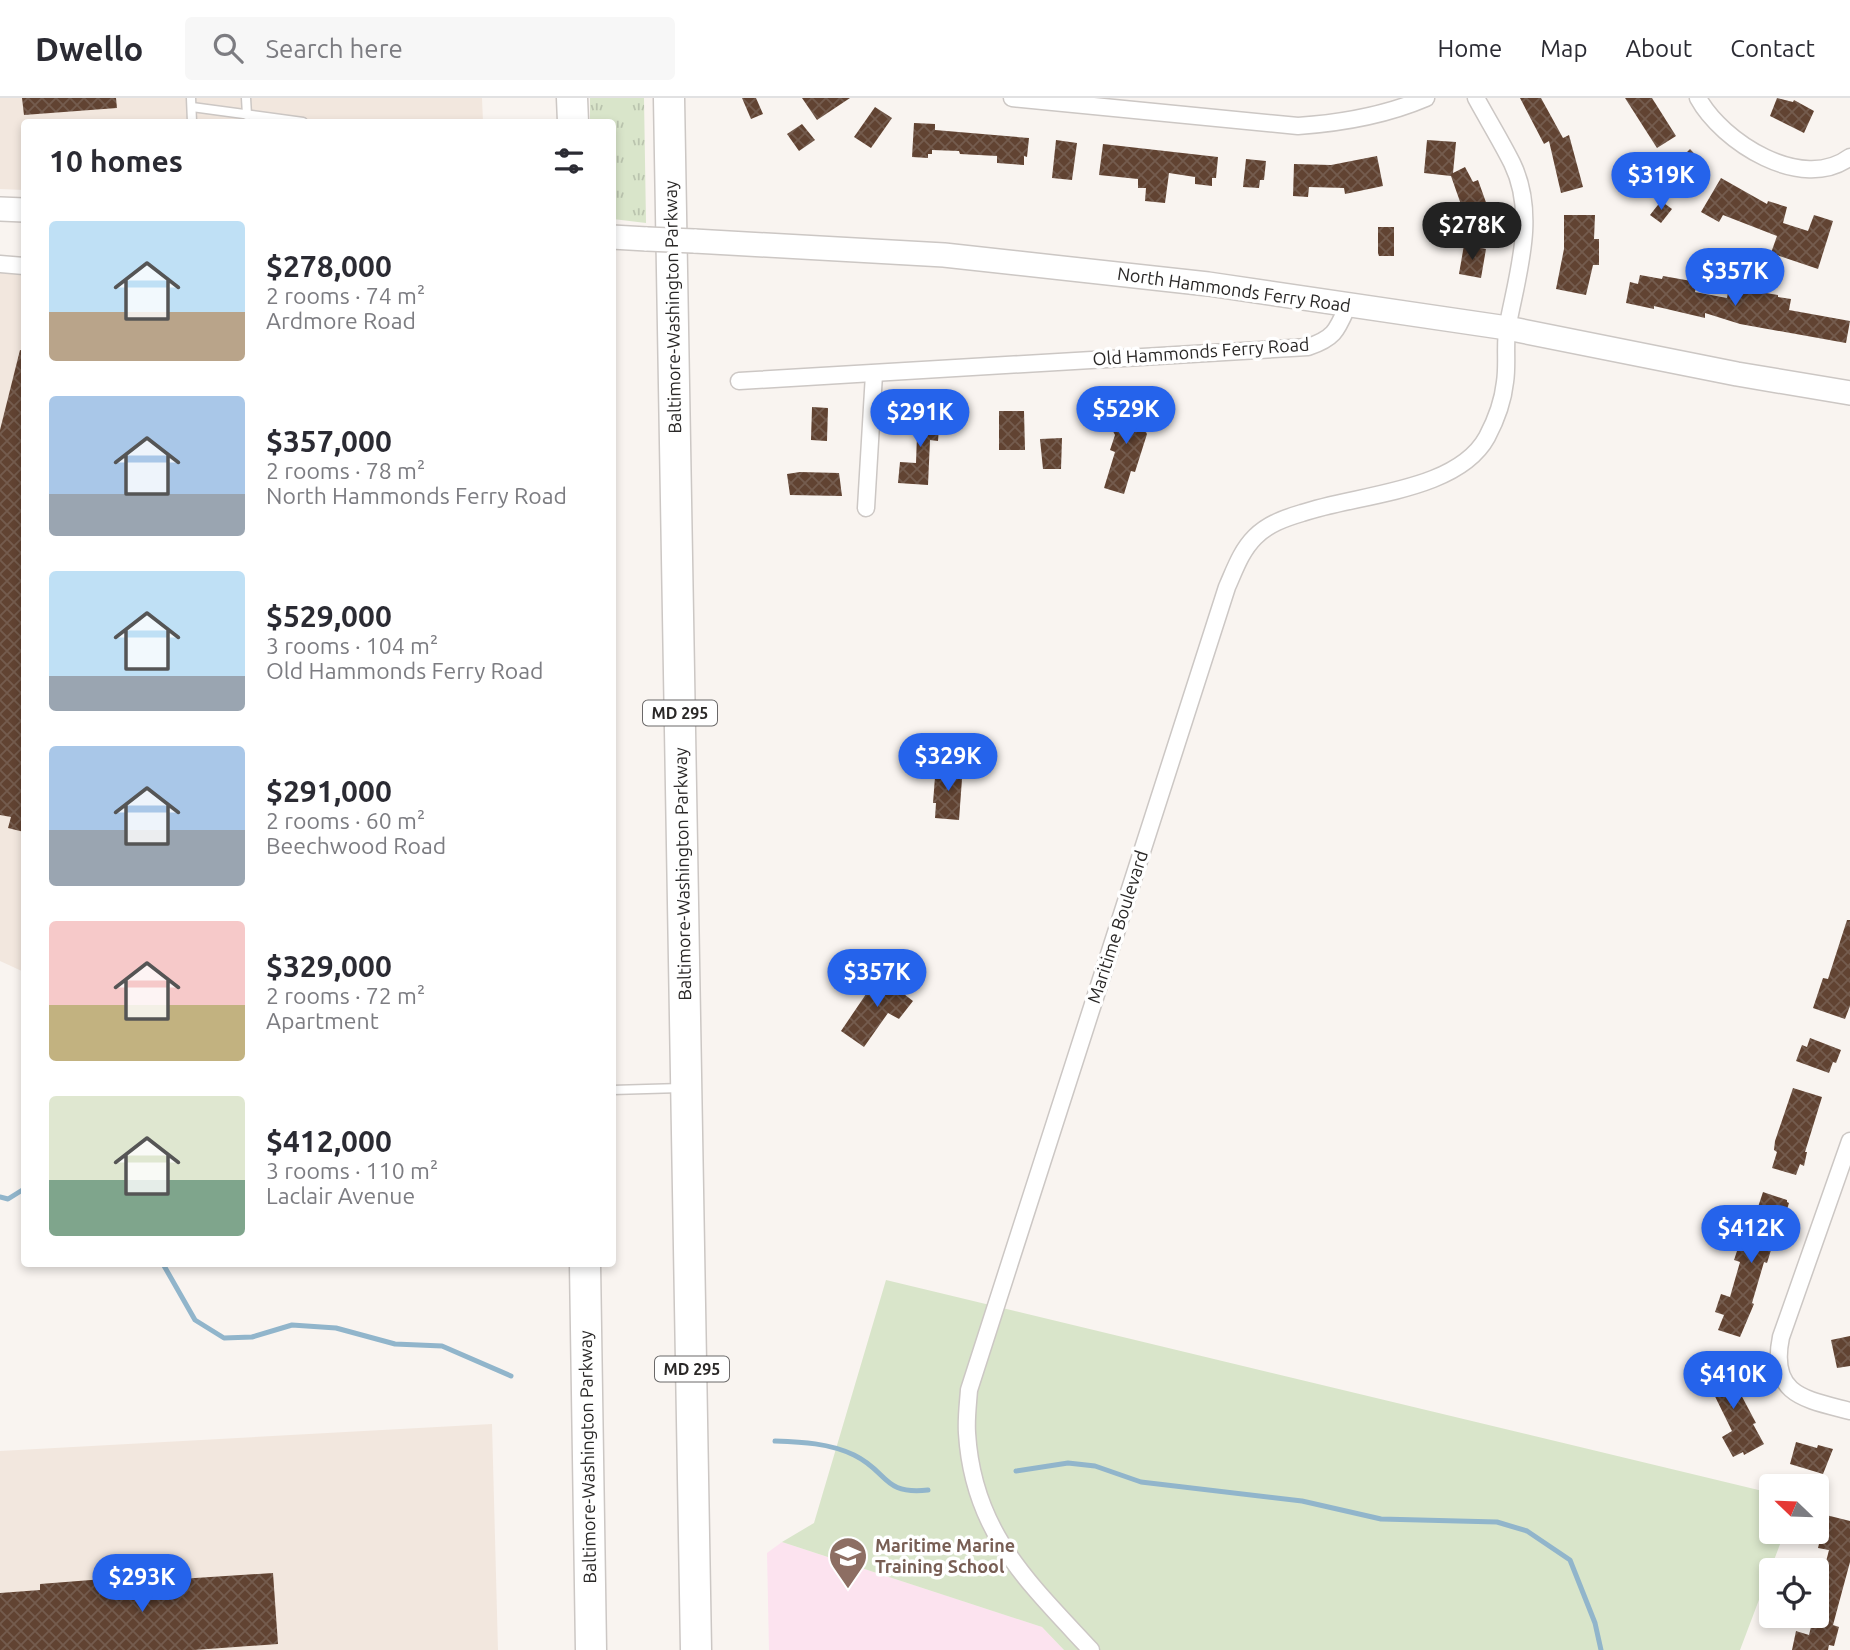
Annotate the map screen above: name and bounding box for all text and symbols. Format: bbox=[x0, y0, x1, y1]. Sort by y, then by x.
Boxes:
search box bbox=[185, 17, 675, 80]
icon: search bbox=[209, 29, 247, 67]
text: Dwello bbox=[35, 30, 143, 67]
text: Search here bbox=[265, 34, 403, 63]
text: Home bbox=[1437, 35, 1502, 62]
text: Map bbox=[1540, 35, 1587, 62]
text: About bbox=[1625, 35, 1692, 62]
text: Contact bbox=[1730, 35, 1815, 62]
icon: filters bbox=[550, 142, 588, 180]
text: 10 homes bbox=[49, 144, 183, 178]
pin: $319K bbox=[1612, 152, 1710, 212]
text: $319K bbox=[1627, 162, 1695, 187]
street label: Baltimore-Washington Parkway bbox=[660, 180, 684, 434]
pin: $278K bbox=[1423, 202, 1521, 262]
text: $278K bbox=[1438, 212, 1506, 237]
pin: $357K bbox=[1686, 248, 1784, 308]
icon: home bbox=[105, 249, 189, 333]
text: $278,000 bbox=[266, 249, 392, 283]
text: $357K bbox=[1701, 258, 1769, 283]
street label: North Hammonds Ferry Road bbox=[1116, 263, 1352, 315]
text: 2 rooms · 74 m² bbox=[266, 283, 425, 308]
text: Ardmore Road bbox=[266, 308, 416, 333]
street label: Old Hammonds Ferry Road bbox=[1092, 333, 1310, 369]
pin: $529K bbox=[1077, 386, 1175, 446]
pin: $291K bbox=[871, 390, 969, 449]
text: $529K bbox=[1092, 396, 1160, 421]
text: $291K bbox=[886, 399, 954, 424]
icon: home bbox=[105, 424, 189, 508]
text: $357,000 bbox=[266, 424, 392, 458]
text: 2 rooms · 78 m² bbox=[266, 458, 425, 483]
text: North Hammonds Ferry Road bbox=[266, 483, 567, 508]
icon: home bbox=[105, 599, 189, 683]
text: $529,000 bbox=[266, 599, 392, 633]
text: 3 rooms · 104 m² bbox=[266, 633, 438, 658]
text: Old Hammonds Ferry Road bbox=[266, 658, 544, 683]
road number: MD 295 bbox=[643, 700, 717, 726]
pin: $329K bbox=[899, 734, 997, 793]
text: $329K bbox=[914, 743, 982, 768]
street label: Baltimore-Washington Parkway bbox=[670, 747, 694, 1001]
icon: home bbox=[105, 774, 189, 858]
text: $291,000 bbox=[266, 774, 392, 808]
text: 2 rooms · 60 m² bbox=[266, 808, 425, 833]
text: Beechwood Road bbox=[266, 833, 446, 858]
street label: Maritime Boulevard bbox=[1083, 848, 1151, 1006]
icon: home bbox=[105, 949, 189, 1033]
text: $329,000 bbox=[266, 949, 392, 983]
pin: $357K bbox=[828, 950, 926, 1009]
text: $357K bbox=[843, 959, 911, 984]
text: 2 rooms · 72 m² bbox=[266, 983, 425, 1008]
text: Apartment bbox=[266, 1008, 379, 1033]
icon: home bbox=[105, 1124, 189, 1208]
text: $412,000 bbox=[266, 1124, 392, 1158]
text: 3 rooms · 110 m² bbox=[266, 1158, 438, 1183]
text: Laclair Avenue bbox=[266, 1183, 415, 1208]
pin: $412K bbox=[1702, 1206, 1800, 1265]
text: $412K bbox=[1717, 1215, 1785, 1240]
street label: Baltimore-Washington Parkway bbox=[575, 1330, 599, 1584]
pin: $410K bbox=[1684, 1352, 1782, 1411]
road number: MD 295 bbox=[655, 1357, 729, 1382]
text: $410K bbox=[1699, 1361, 1767, 1386]
north arrow bbox=[1759, 1474, 1829, 1544]
map controls bbox=[1759, 1474, 1829, 1628]
school or university icon: Maritime Marine Training School bbox=[827, 1535, 869, 1590]
place label: Maritime Marine Training School bbox=[875, 1535, 1015, 1576]
pin: $293K bbox=[93, 1554, 191, 1614]
button: locate bbox=[1759, 1558, 1829, 1628]
text: $293K bbox=[108, 1564, 176, 1589]

